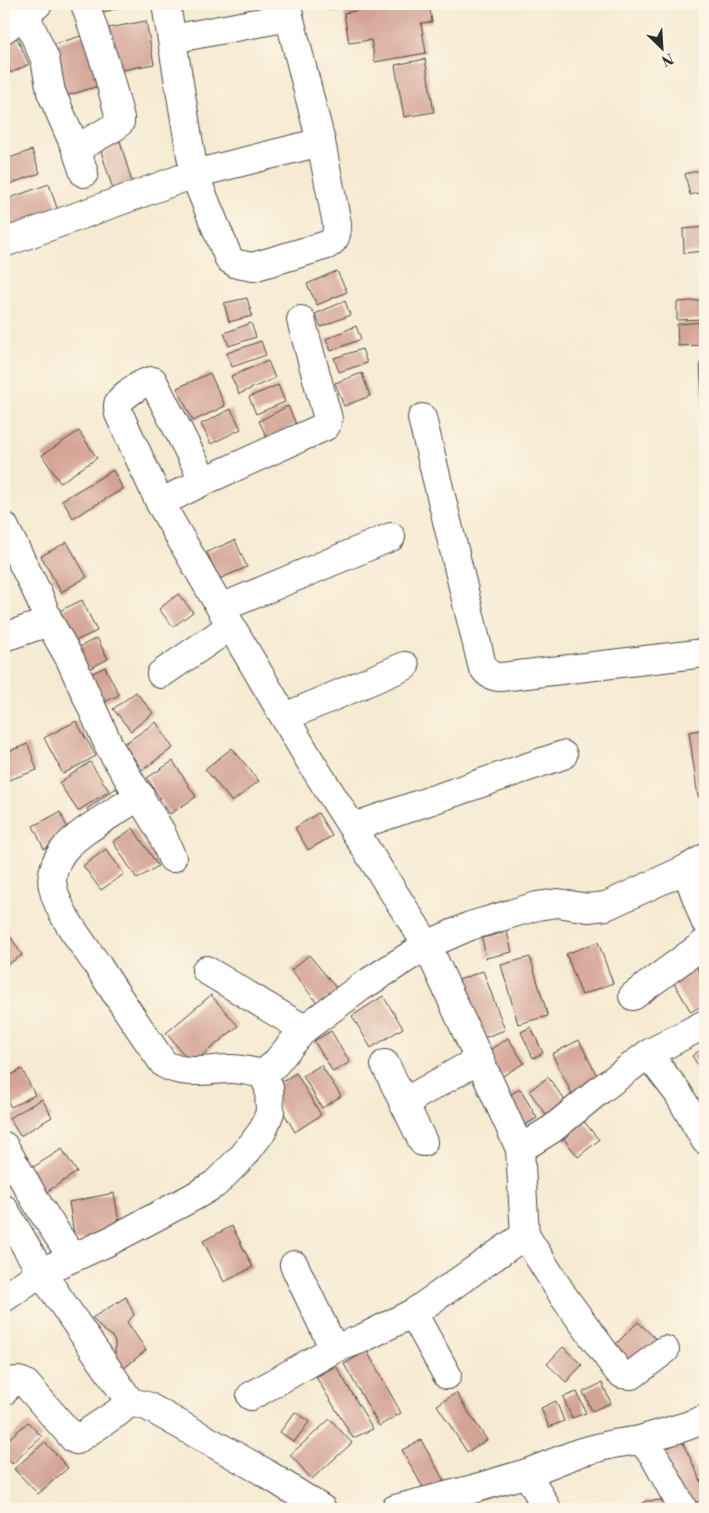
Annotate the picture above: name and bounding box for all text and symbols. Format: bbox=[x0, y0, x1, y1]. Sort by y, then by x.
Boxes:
north arrow bbox=[636, 22, 686, 72]
text: N bbox=[658, 48, 676, 69]

